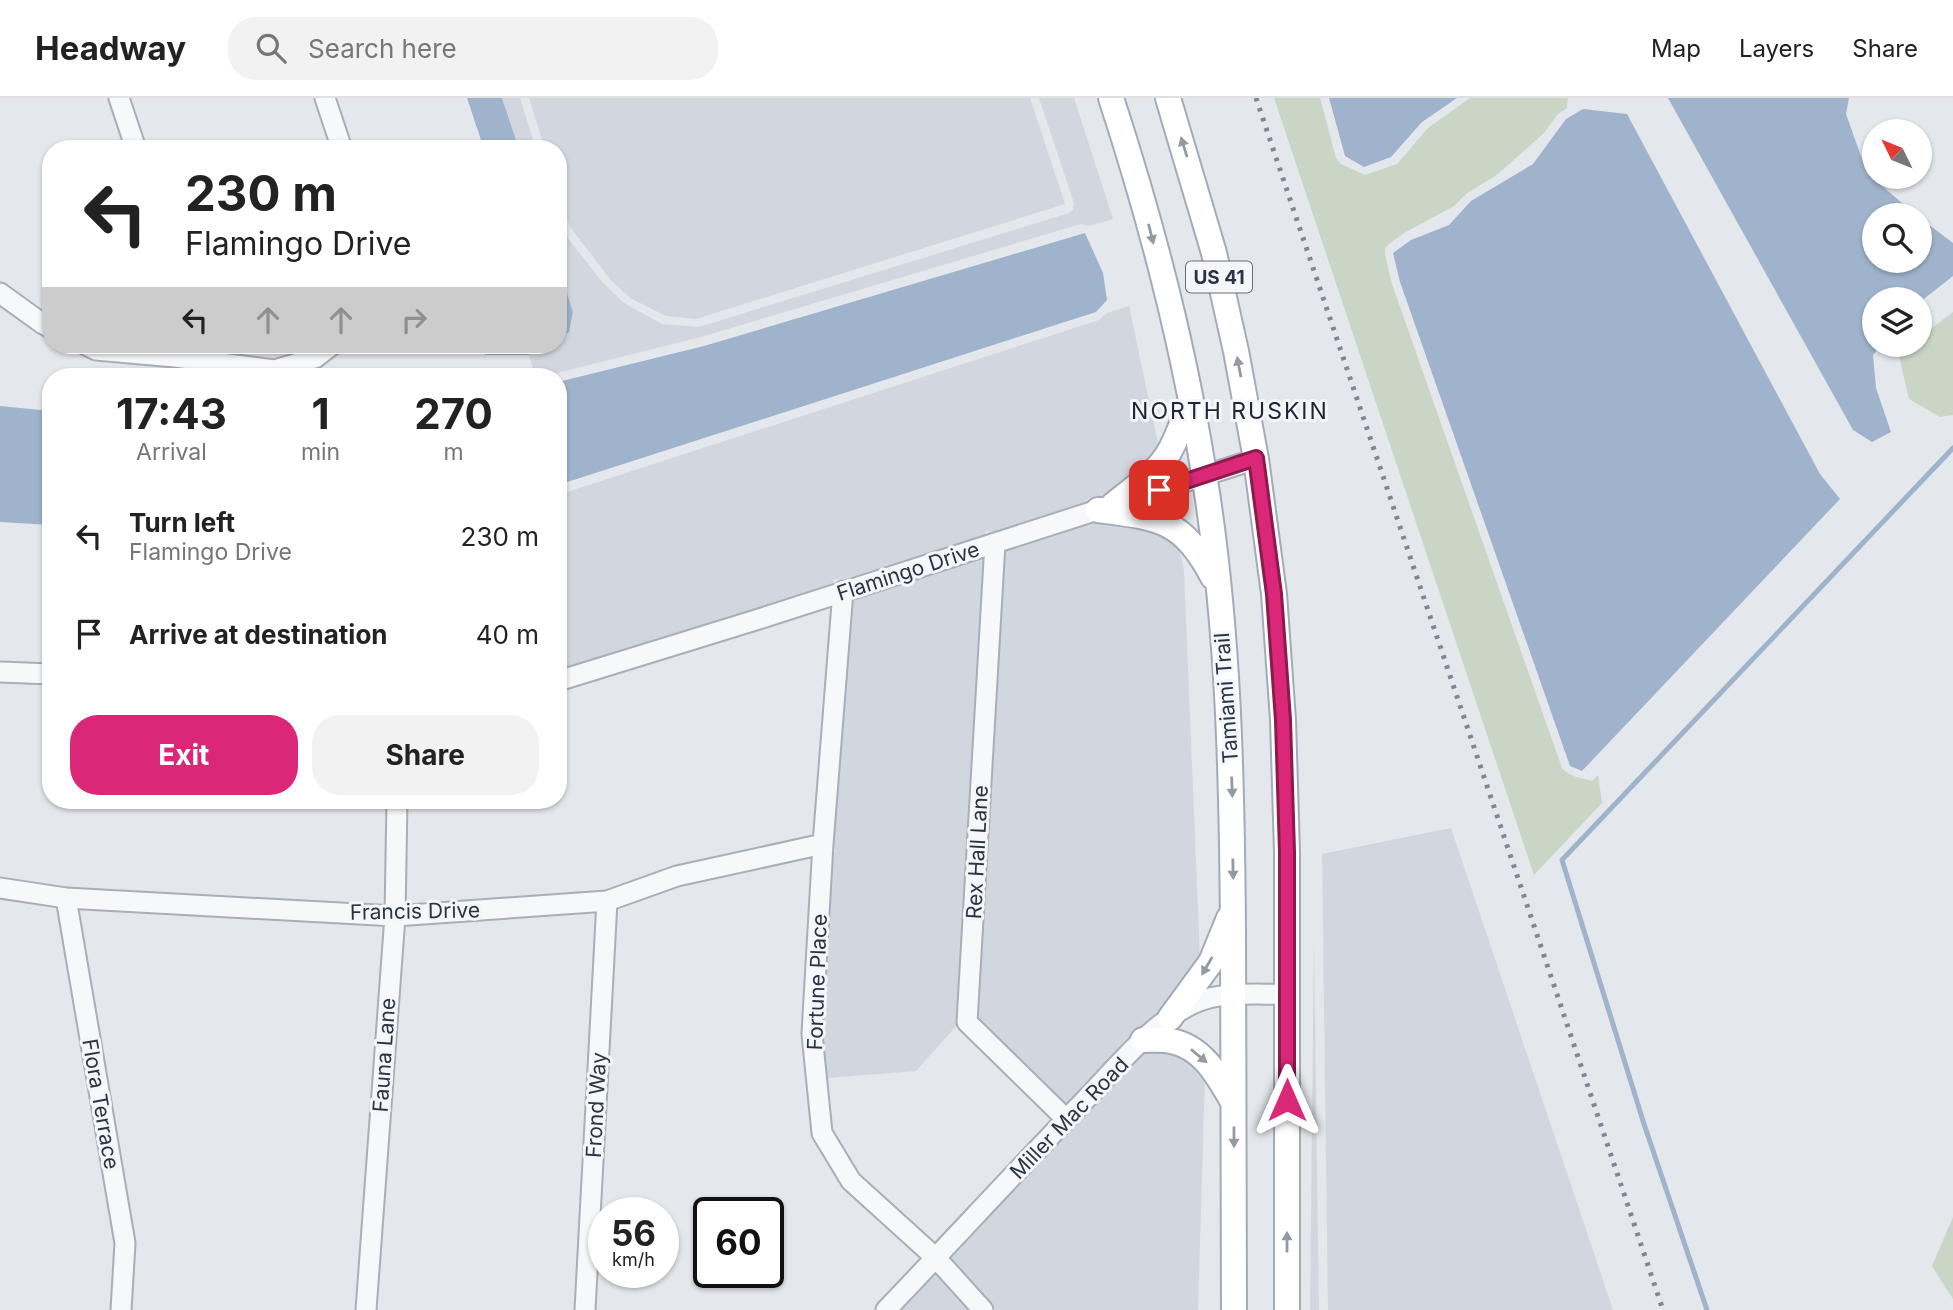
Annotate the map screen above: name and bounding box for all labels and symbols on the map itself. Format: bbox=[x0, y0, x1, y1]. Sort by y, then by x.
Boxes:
north arrow bbox=[1862, 119, 1932, 189]
one-way arrow bbox=[1178, 136, 1188, 157]
one-way arrow bbox=[1147, 223, 1157, 244]
road number: US 41 bbox=[1186, 262, 1252, 293]
one-way arrow bbox=[1233, 356, 1244, 378]
district label: NORTH RUSKIN bbox=[1131, 397, 1329, 425]
pin bbox=[1129, 460, 1189, 520]
street label: Flamingo Drive bbox=[833, 536, 983, 606]
street label: Tamiami Trail bbox=[1209, 632, 1243, 764]
one-way arrow bbox=[1226, 776, 1237, 798]
street label: Rex Hall Lane bbox=[961, 784, 993, 920]
one-way arrow bbox=[1227, 858, 1239, 880]
street label: Francis Drive bbox=[350, 897, 480, 925]
street label: Fortune Place bbox=[802, 913, 832, 1051]
one-way arrow bbox=[1201, 956, 1214, 975]
street label: Fauna Lane bbox=[368, 997, 400, 1113]
street label: Flora Terrace bbox=[77, 1037, 125, 1171]
one-way arrow bbox=[1190, 1048, 1208, 1064]
street label: Frond Way bbox=[581, 1051, 611, 1159]
street label: Miller Mac Road bbox=[1005, 1052, 1133, 1184]
position arrow bbox=[1250, 1063, 1324, 1137]
one-way arrow bbox=[1228, 1126, 1240, 1148]
speed limit sign: 60 bbox=[693, 1197, 784, 1288]
one-way arrow bbox=[1281, 1231, 1293, 1253]

